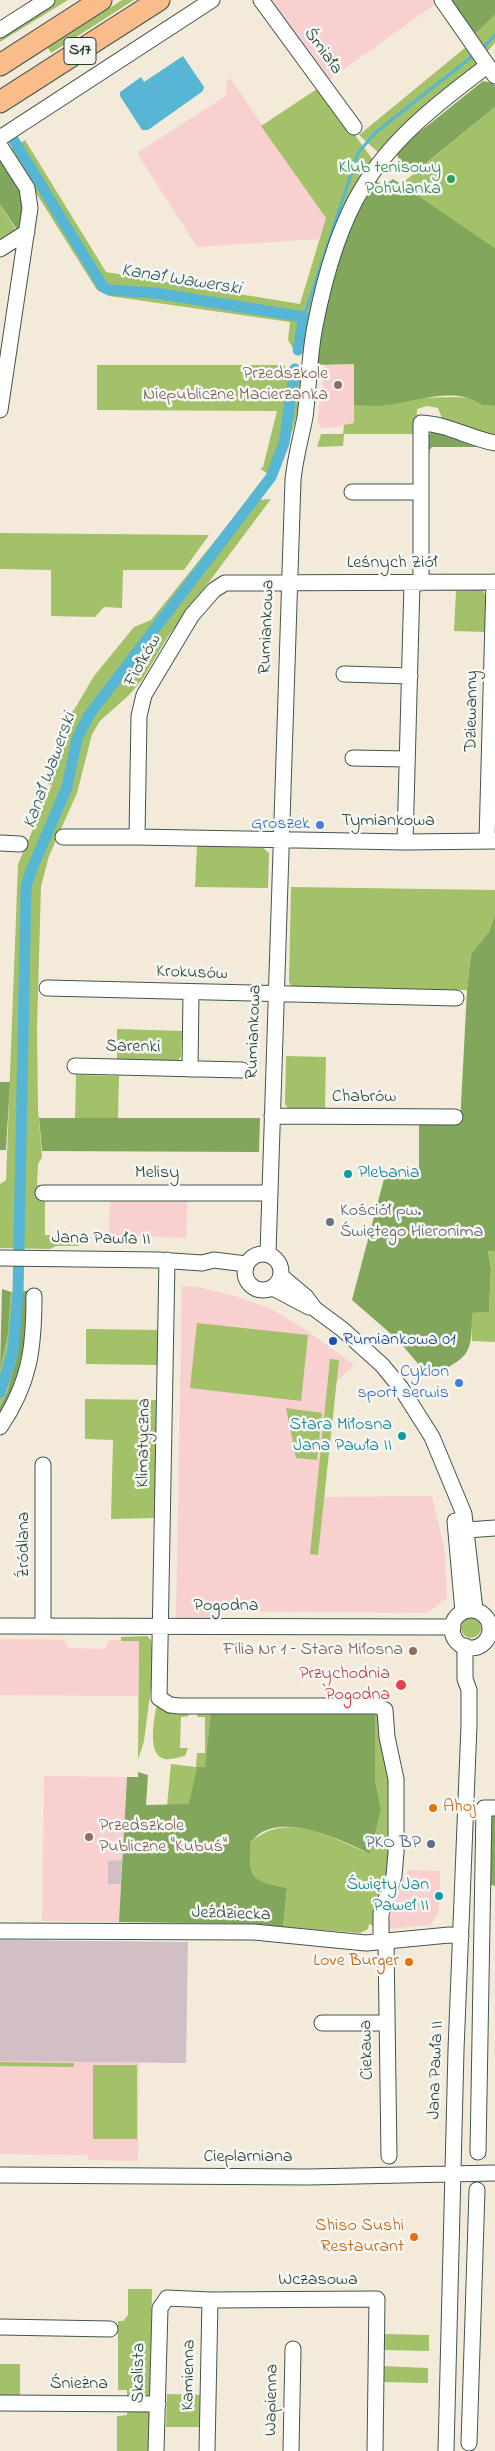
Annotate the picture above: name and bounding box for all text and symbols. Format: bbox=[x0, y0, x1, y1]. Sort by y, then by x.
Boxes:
street label: Śmiała bbox=[298, 25, 346, 79]
road number: S17 bbox=[64, 37, 96, 64]
place label: Klub tenisowy Pohulanka bbox=[338, 158, 441, 200]
marker: Klub tenisowy Pohulanka bbox=[445, 173, 457, 185]
water label: Kanał Wawerski bbox=[119, 260, 243, 302]
place label: Przedszkole Niepubliczne Macierzanka bbox=[143, 364, 328, 406]
marker: Przedszkole Niepubliczne Macierzanka bbox=[332, 379, 344, 391]
street label: Leśnych Ziół bbox=[347, 553, 437, 575]
street label: Rumiankowa bbox=[256, 579, 280, 675]
street label: Fiołków bbox=[121, 631, 167, 691]
street label: Dziewanny bbox=[461, 670, 485, 752]
water label: Kanał Wawerski bbox=[20, 710, 82, 832]
street label: Tymiankowa bbox=[341, 811, 435, 833]
place label: Groszek bbox=[251, 814, 310, 836]
marker: Groszek bbox=[314, 819, 326, 831]
street label: Krokusów bbox=[156, 962, 228, 986]
street label: Rumiankowa bbox=[243, 984, 267, 1080]
street label: Sarenki bbox=[105, 1037, 161, 1059]
street label: Chabrów bbox=[332, 1087, 396, 1109]
street label: Melisy bbox=[135, 1163, 179, 1185]
place label: Plebania bbox=[358, 1163, 419, 1185]
marker: Plebania bbox=[342, 1168, 354, 1180]
place label: Kościół pw. Świętego Hieronima bbox=[340, 1201, 483, 1244]
marker: Kościół pw. Świętego Hieronima bbox=[324, 1216, 336, 1228]
street label: Jana Pawła II bbox=[51, 1228, 151, 1252]
place label: Rumiankowa 01 bbox=[343, 1330, 456, 1352]
marker: Rumiankowa 01 bbox=[327, 1335, 339, 1347]
place label: Cyklon sport serwis bbox=[358, 1362, 449, 1405]
marker: Cyklon sport serwis bbox=[453, 1377, 465, 1389]
street label: Klimatyczna bbox=[133, 1398, 157, 1488]
place label: Stara Miłosna Jana Pawła II bbox=[290, 1415, 392, 1458]
marker: Stara Miłosna Jana Pawła II bbox=[396, 1430, 408, 1442]
street label: Źródlana bbox=[14, 1512, 36, 1578]
street label: Pogodna bbox=[194, 1596, 258, 1618]
place label: Filia Nr 1 – Stara Miłosna bbox=[223, 1640, 403, 1662]
marker: Filia Nr 1 – Stara Miłosna bbox=[407, 1645, 419, 1657]
place label: Przychodnia Pogodna bbox=[299, 1664, 390, 1706]
marker: Przychodnia Pogodna bbox=[394, 1678, 408, 1692]
place label: Ahoj bbox=[443, 1797, 475, 1819]
marker: Ahoj bbox=[427, 1802, 439, 1814]
place label: Przedszkole Publiczne "Kubuś" bbox=[99, 1816, 227, 1858]
marker: Przedszkole Publiczne "Kubuś" bbox=[83, 1831, 95, 1843]
place label: PKO BP bbox=[365, 1833, 421, 1855]
marker: PKO BP bbox=[425, 1838, 437, 1850]
place label: Święty Jan Paweł II bbox=[346, 1875, 429, 1918]
marker: Święty Jan Paweł II bbox=[433, 1890, 445, 1902]
street label: Jeździecka bbox=[191, 1903, 271, 1927]
place label: Love Burger bbox=[313, 1951, 399, 1973]
marker: Love Burger bbox=[403, 1956, 415, 1968]
street label: Ciekawa bbox=[356, 2019, 380, 2081]
street label: Jana Pawła II bbox=[424, 2020, 450, 2120]
street label: Cieplarniana bbox=[203, 2147, 293, 2169]
place label: Shiso Sushi Restaurant bbox=[315, 2216, 404, 2258]
marker: Shiso Sushi Restaurant bbox=[408, 2231, 420, 2243]
street label: Wczasowa bbox=[278, 2270, 358, 2292]
street label: Kamienna bbox=[179, 2339, 201, 2411]
street label: Skalista bbox=[129, 2343, 151, 2403]
street label: Wapienna bbox=[262, 2364, 284, 2436]
street label: Śnieżna bbox=[50, 2374, 108, 2396]

